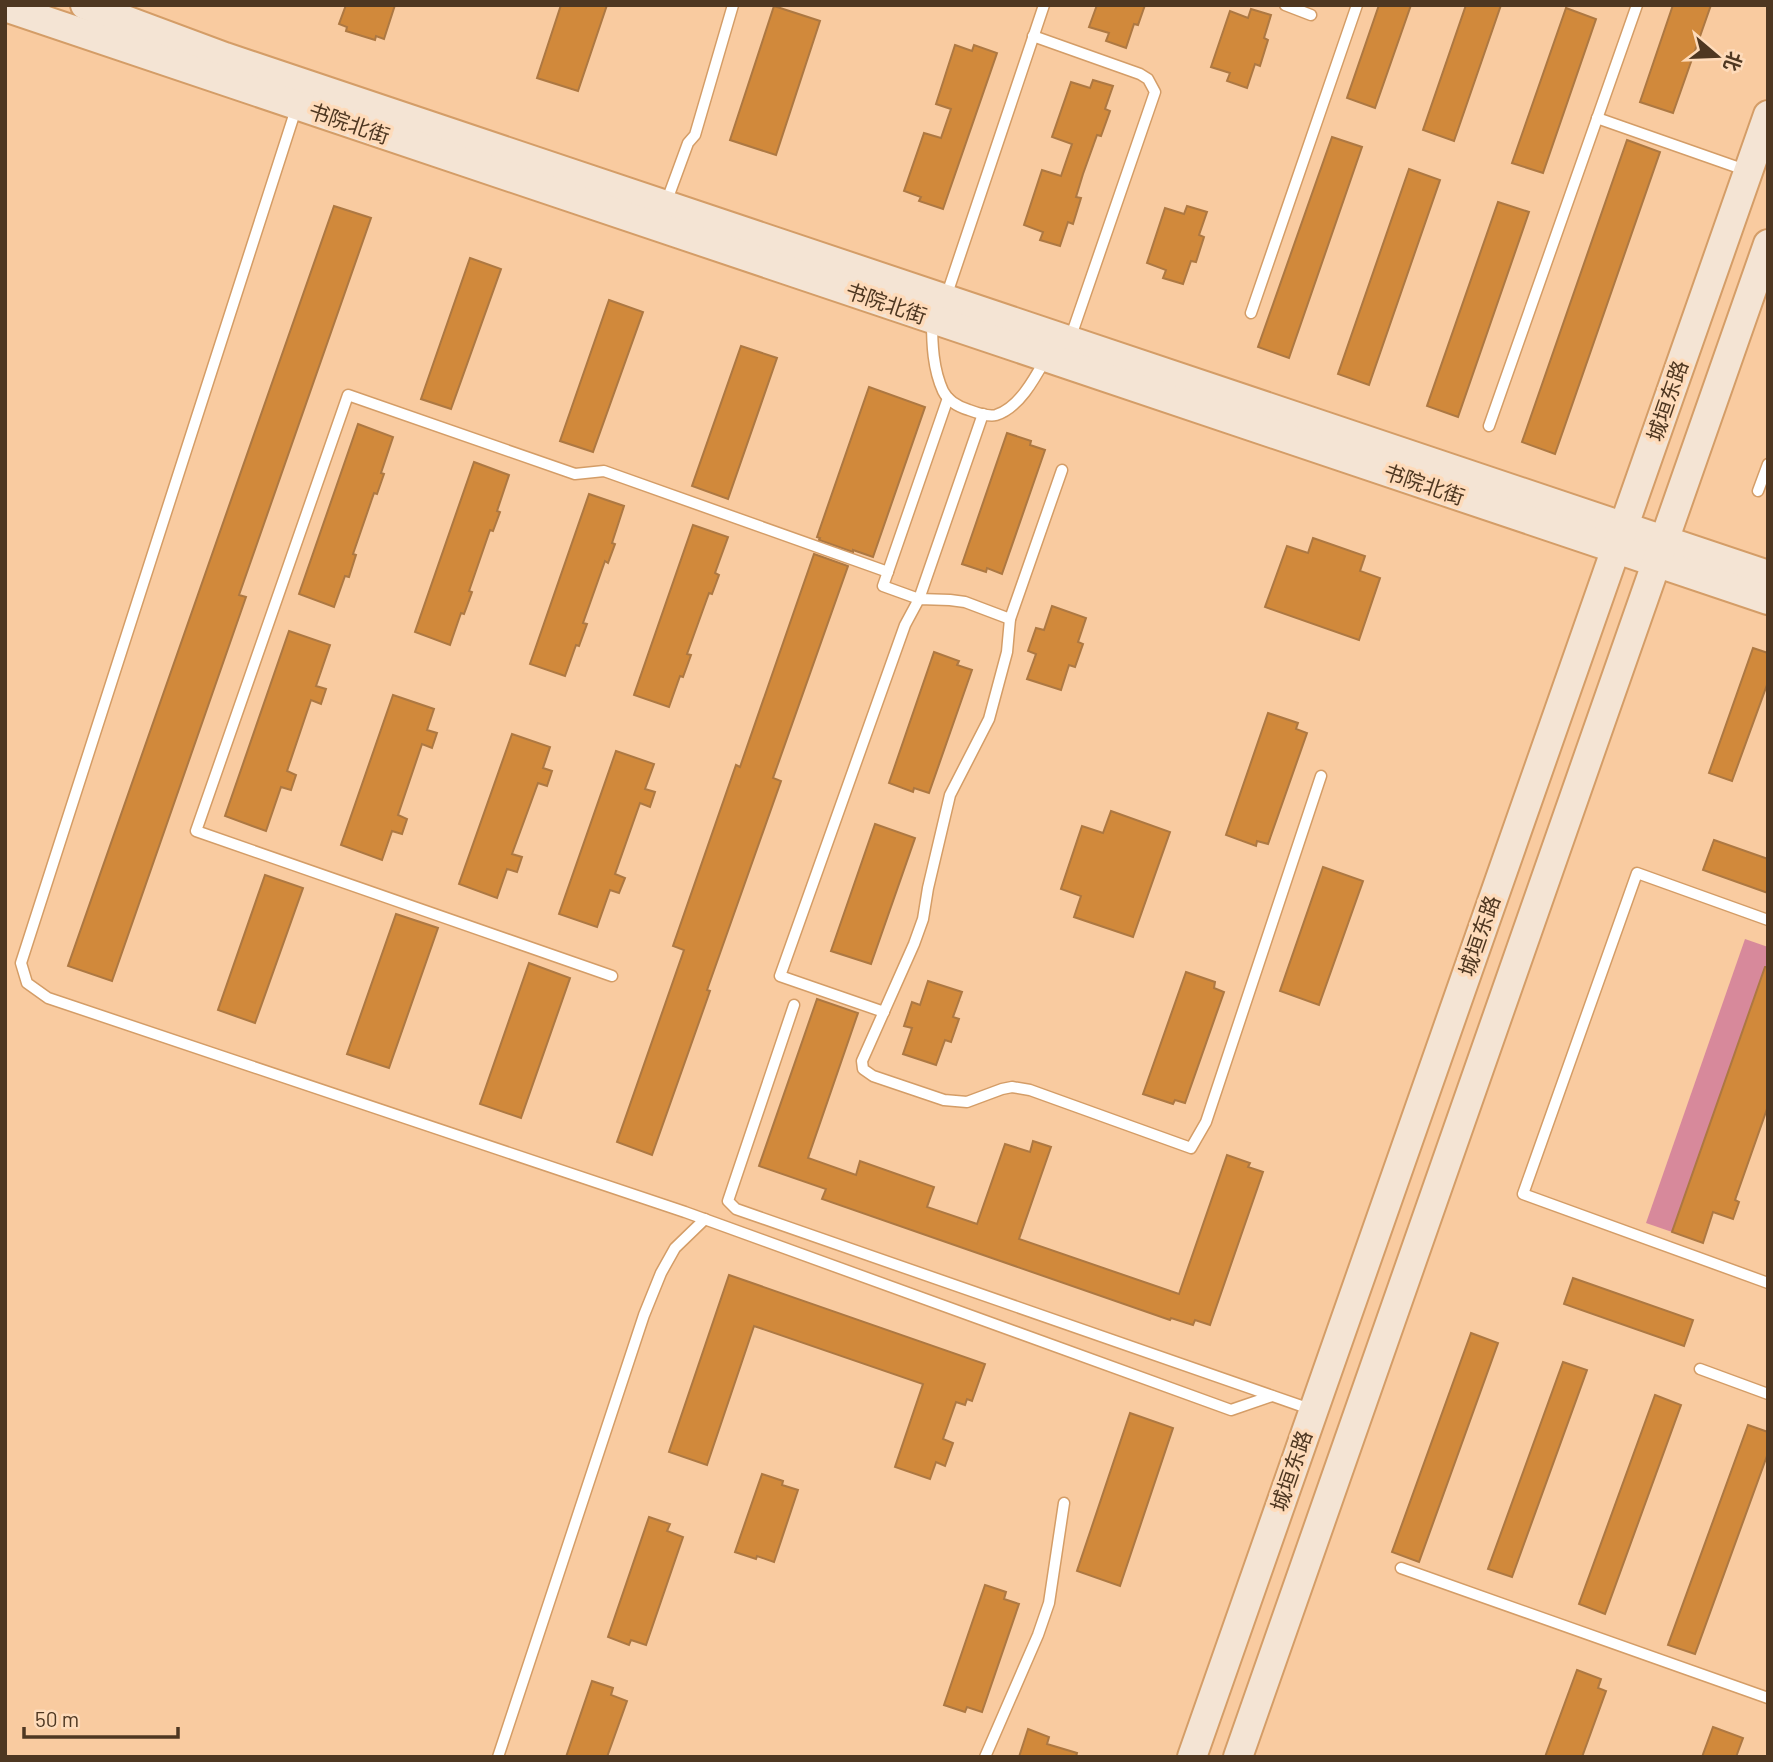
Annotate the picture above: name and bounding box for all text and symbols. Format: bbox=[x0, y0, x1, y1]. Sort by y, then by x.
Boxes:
north arrow bbox=[1682, 21, 1752, 91]
text: 北 bbox=[1720, 49, 1748, 74]
street label: 书院北街 bbox=[306, 97, 393, 148]
street label: 书院北街 bbox=[843, 277, 930, 328]
street label: 城垣东路 bbox=[1641, 357, 1692, 444]
street label: 书院北街 bbox=[1381, 458, 1468, 509]
street label: 城垣东路 bbox=[1453, 892, 1504, 979]
street label: 城垣东路 bbox=[1265, 1427, 1316, 1514]
scale bar bbox=[24, 1696, 178, 1740]
text: 50 m bbox=[35, 1706, 79, 1731]

